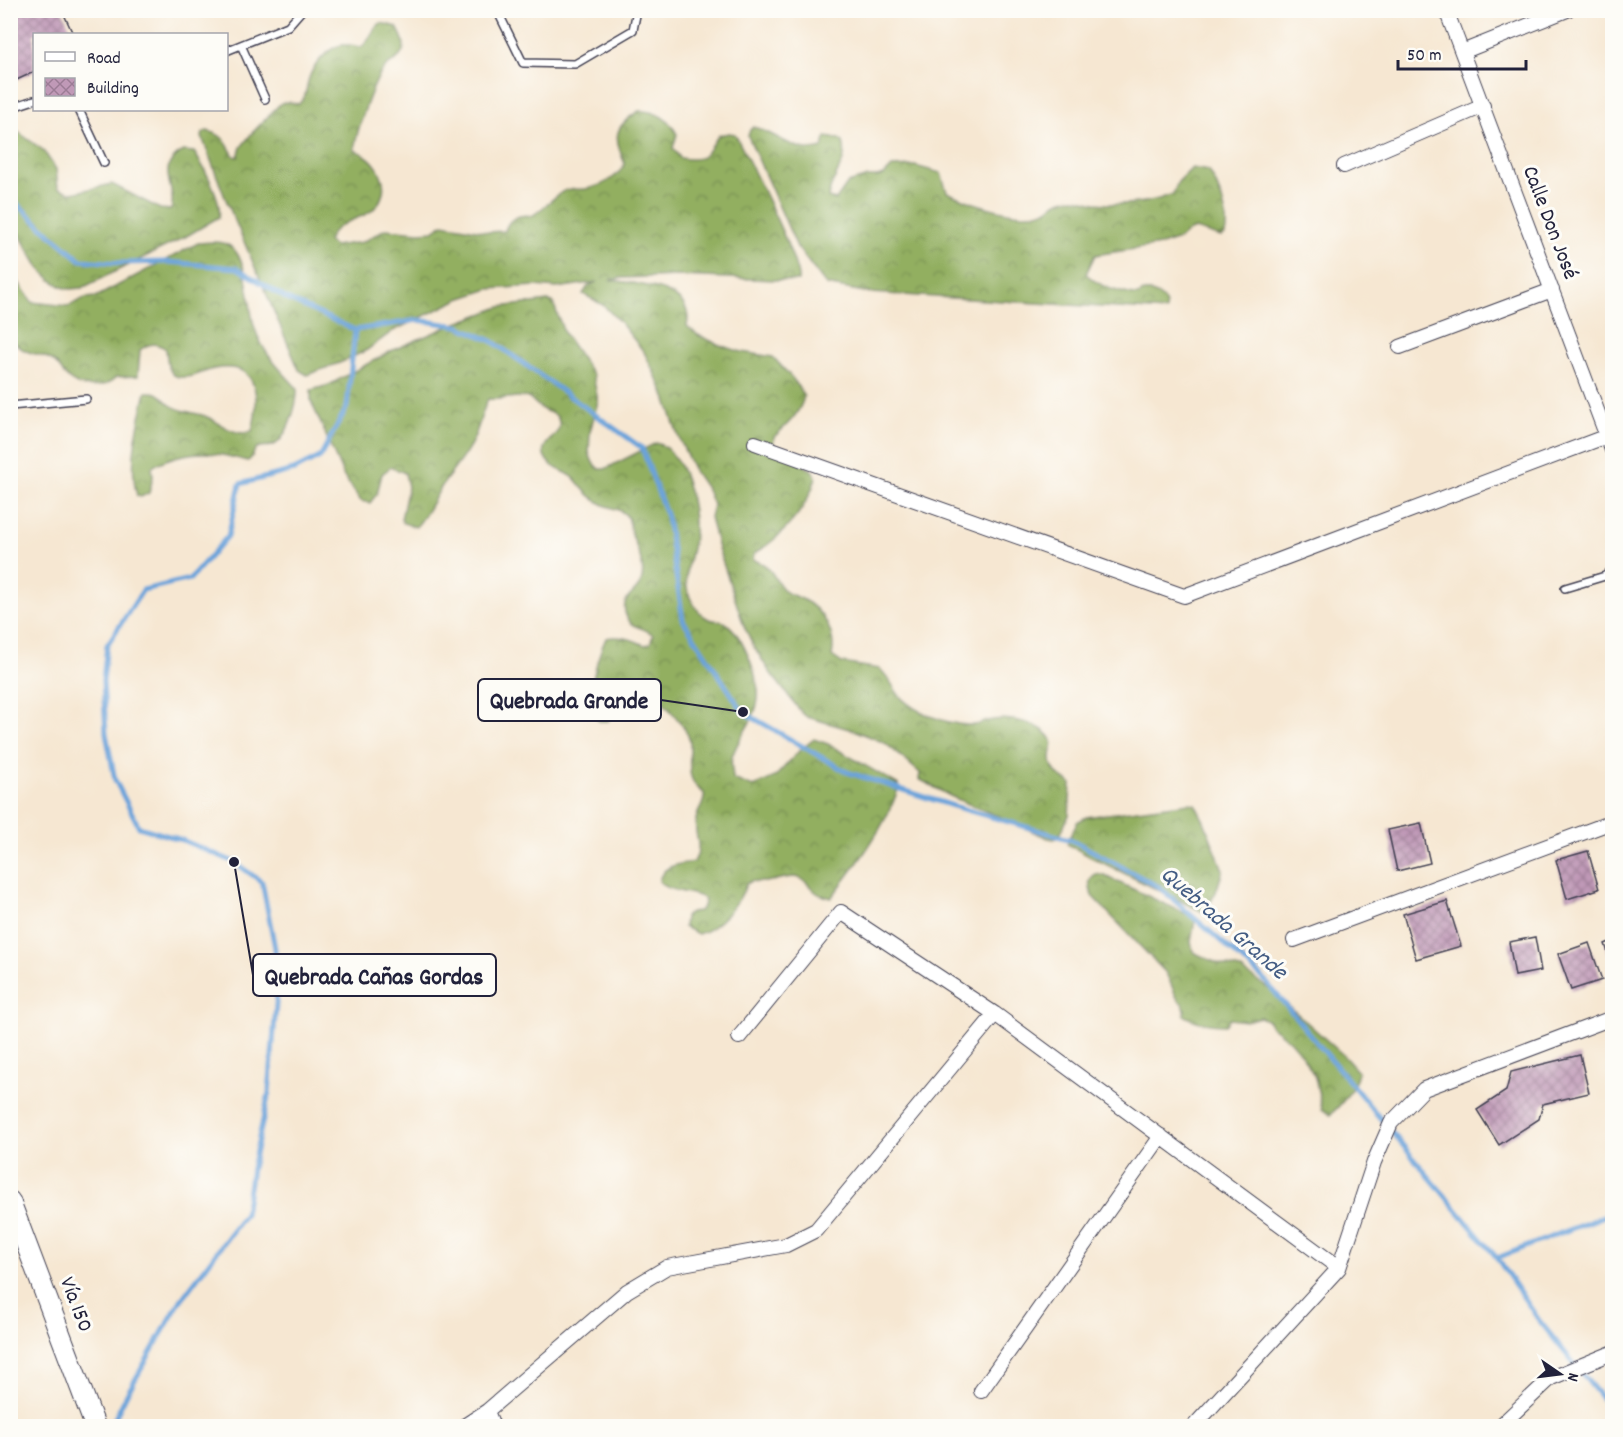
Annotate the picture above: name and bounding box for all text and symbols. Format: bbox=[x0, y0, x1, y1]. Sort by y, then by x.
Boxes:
legend bbox=[33, 33, 228, 111]
scale bar bbox=[1398, 33, 1526, 71]
text: 50 m bbox=[1407, 44, 1442, 69]
text: Road bbox=[87, 47, 121, 72]
text: Building bbox=[87, 77, 139, 102]
street label: Calle Don José bbox=[1513, 162, 1585, 284]
callout: Quebrada Grande bbox=[478, 679, 661, 721]
text: Quebrada Grande bbox=[490, 686, 649, 720]
water label: Quebrada Grande bbox=[1152, 859, 1295, 990]
callout: Quebrada Cañas Gordas bbox=[253, 954, 496, 996]
text: Quebrada Cañas Gordas bbox=[265, 962, 483, 996]
street label: Vía 150 bbox=[50, 1273, 100, 1337]
north arrow bbox=[1530, 1344, 1590, 1404]
text: N bbox=[1560, 1370, 1584, 1384]

